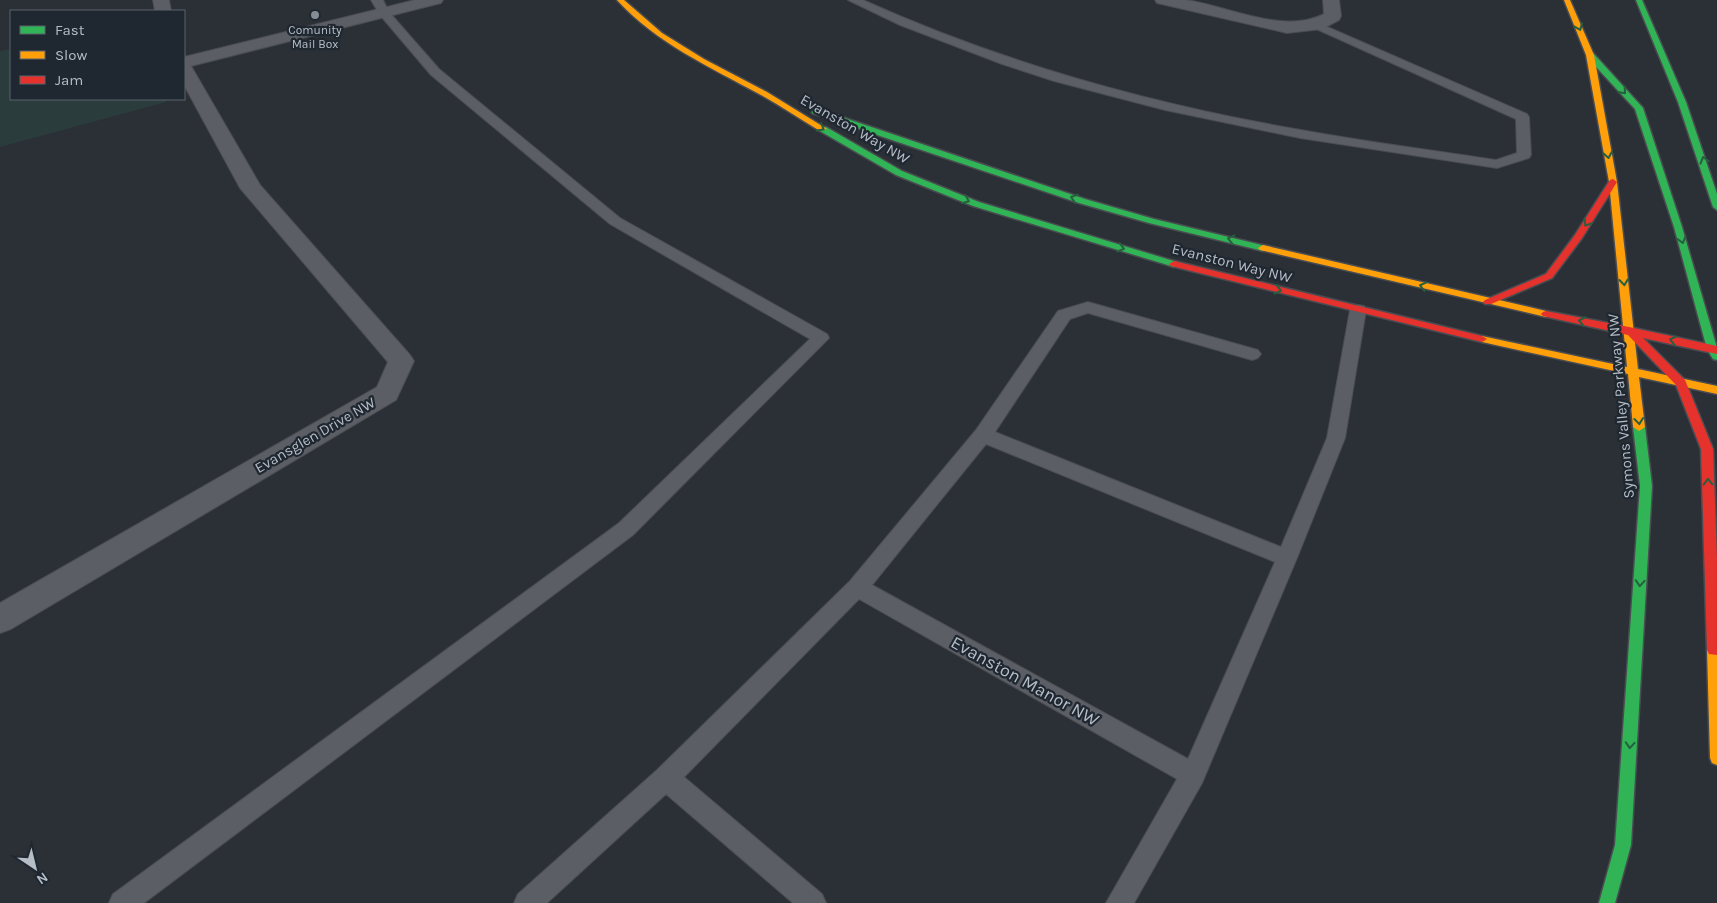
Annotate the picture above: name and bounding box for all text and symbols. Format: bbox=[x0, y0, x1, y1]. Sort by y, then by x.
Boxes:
marker: Comunity Mail Box bbox=[309, 9, 321, 21]
legend bbox=[10, 10, 185, 100]
text: Fast bbox=[55, 21, 85, 39]
place label: Comunity Mail Box bbox=[288, 23, 342, 51]
one-way arrow bbox=[1573, 23, 1583, 31]
text: Slow bbox=[55, 46, 87, 64]
text: Jam bbox=[55, 71, 83, 89]
one-way arrow bbox=[1617, 86, 1626, 95]
street label: Evanston Way NW bbox=[797, 90, 913, 168]
one-way arrow bbox=[816, 121, 825, 131]
one-way arrow bbox=[1602, 150, 1612, 159]
one-way arrow bbox=[1699, 156, 1709, 165]
one-way arrow bbox=[961, 194, 970, 204]
one-way arrow bbox=[1070, 194, 1078, 204]
one-way arrow bbox=[1584, 218, 1594, 227]
one-way arrow bbox=[1226, 234, 1235, 245]
one-way arrow bbox=[1676, 236, 1687, 245]
street label: Evanston Way NW bbox=[1170, 239, 1294, 287]
one-way arrow bbox=[1117, 243, 1125, 253]
one-way arrow bbox=[1618, 278, 1629, 286]
one-way arrow bbox=[1418, 281, 1427, 292]
one-way arrow bbox=[1274, 284, 1283, 295]
street label: Symons Valley Parkway NW bbox=[1604, 312, 1638, 499]
one-way arrow bbox=[1577, 316, 1586, 326]
one-way arrow bbox=[1669, 335, 1678, 346]
street label: Evansglen Drive NW bbox=[251, 393, 379, 477]
one-way arrow bbox=[1633, 418, 1644, 426]
one-way arrow bbox=[1703, 478, 1713, 486]
one-way arrow bbox=[1635, 579, 1646, 587]
street label: Evanston Manor NW bbox=[947, 631, 1103, 731]
one-way arrow bbox=[1624, 742, 1635, 750]
north arrow bbox=[10, 843, 60, 893]
text: N bbox=[33, 868, 51, 888]

